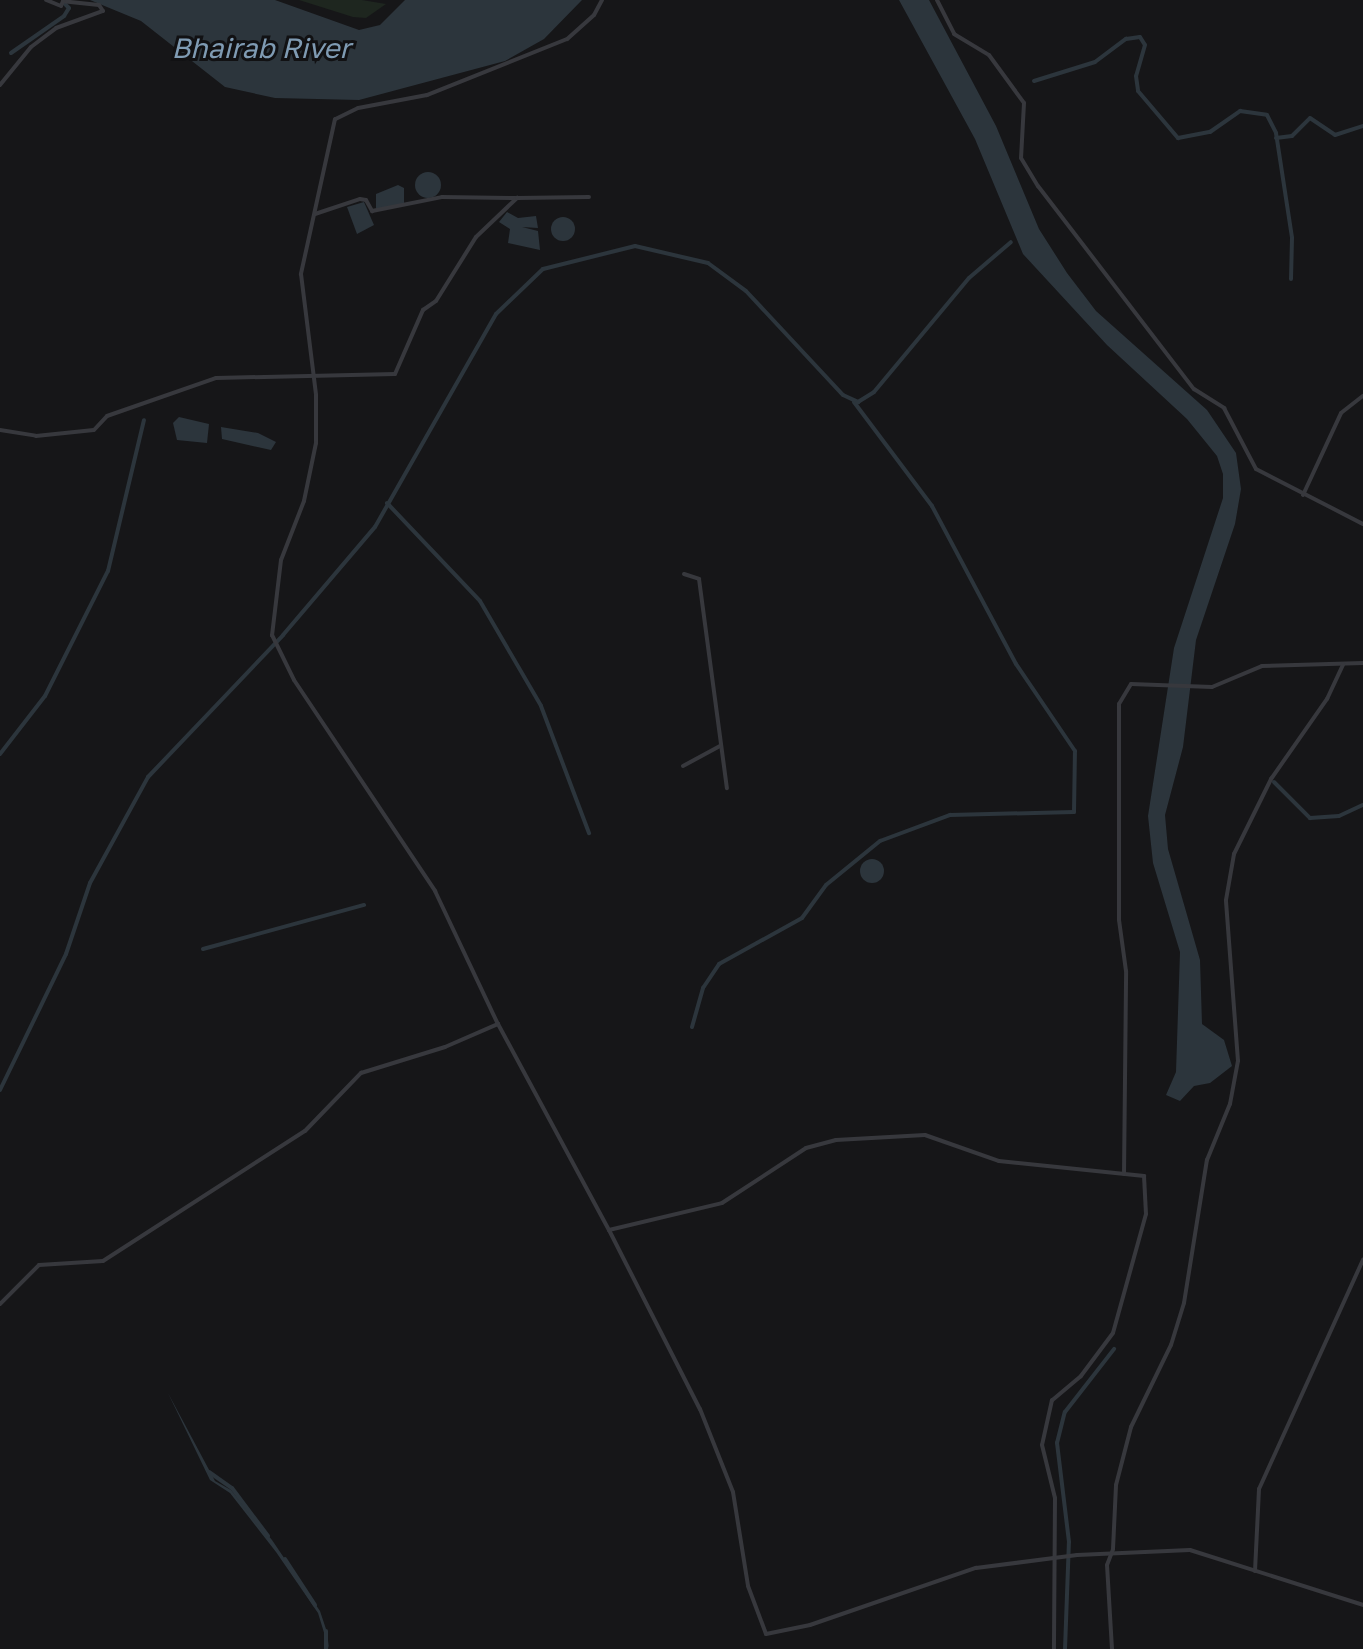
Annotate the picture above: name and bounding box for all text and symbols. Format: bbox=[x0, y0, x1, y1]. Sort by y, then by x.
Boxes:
water label: Bhairab River bbox=[172, 31, 350, 65]

